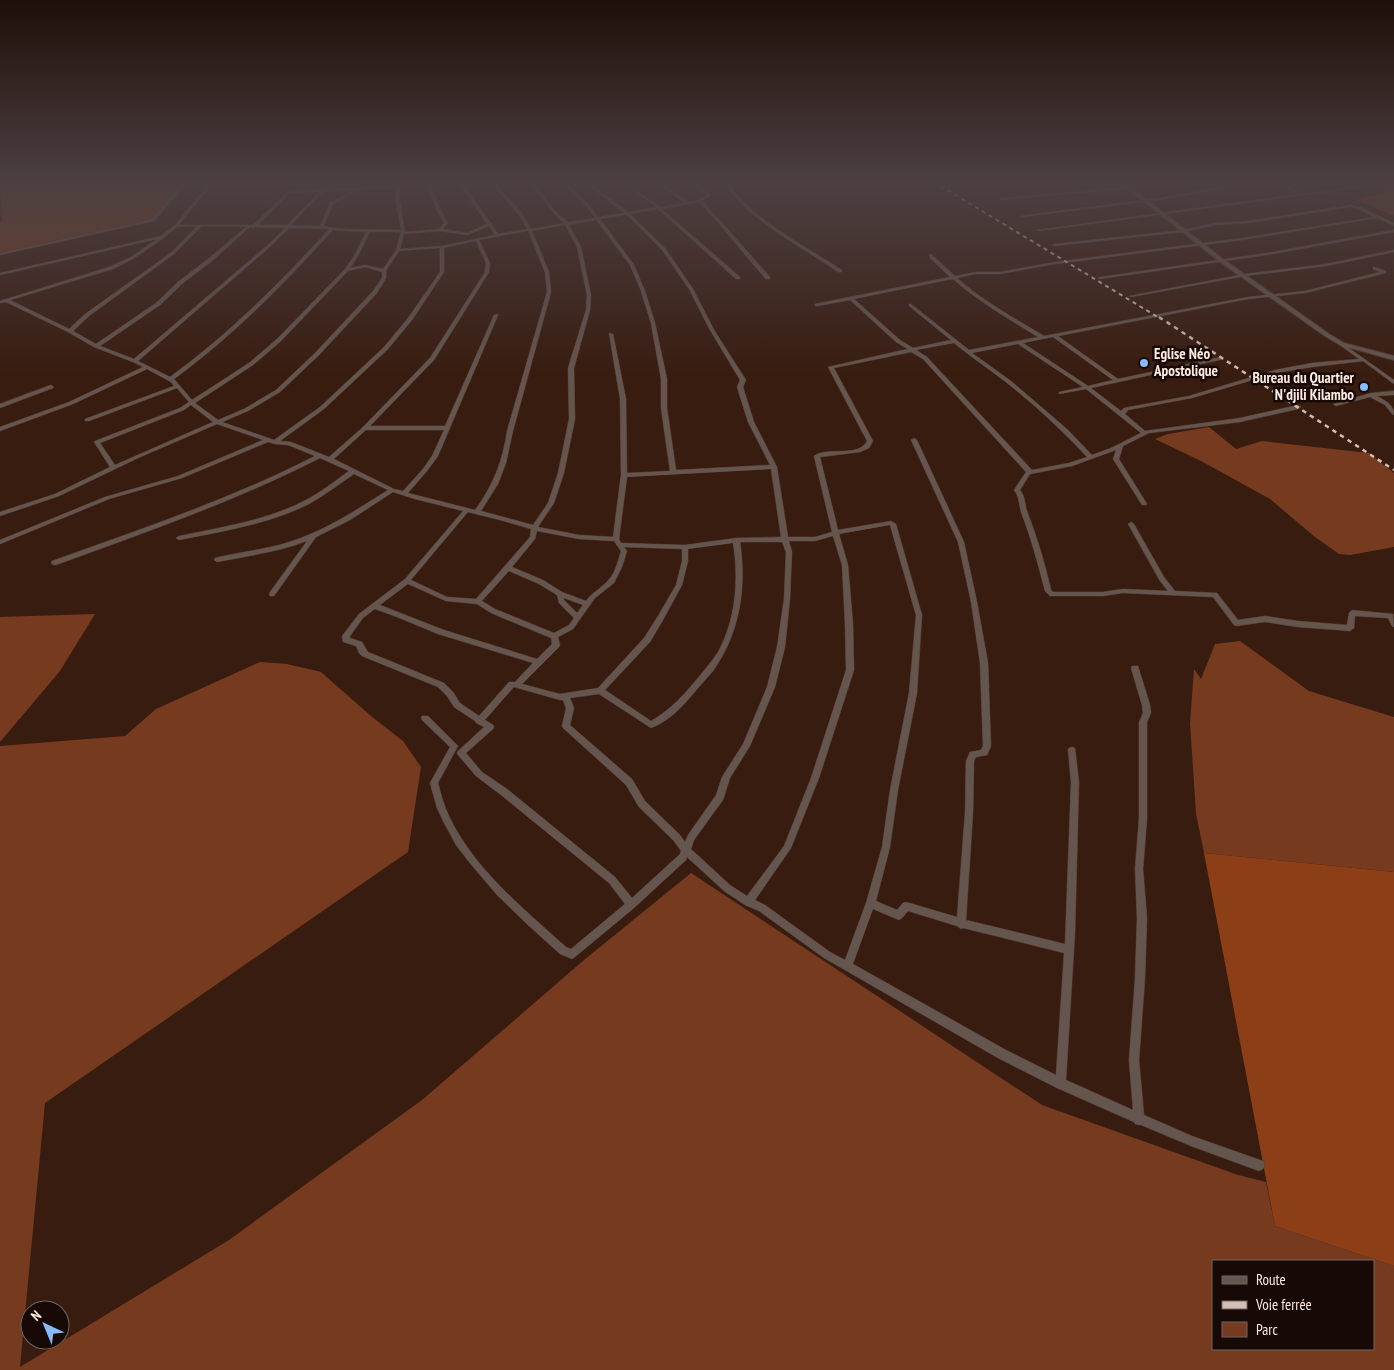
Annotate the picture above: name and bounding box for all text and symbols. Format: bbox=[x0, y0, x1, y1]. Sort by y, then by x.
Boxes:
place label: Eglise Néo Apostolique bbox=[1153, 344, 1218, 380]
marker: Eglise Néo Apostolique bbox=[1138, 357, 1150, 369]
place label: Bureau du Quartier N'djili Kilambo bbox=[1252, 368, 1355, 404]
marker: Bureau du Quartier N'djili Kilambo bbox=[1358, 381, 1370, 393]
legend bbox=[1212, 1260, 1374, 1350]
text: Route bbox=[1256, 1270, 1286, 1289]
text: Voie ferrée bbox=[1255, 1295, 1312, 1314]
north arrow bbox=[20, 1300, 70, 1350]
text: N bbox=[27, 1307, 45, 1325]
text: Parc bbox=[1256, 1320, 1278, 1339]

